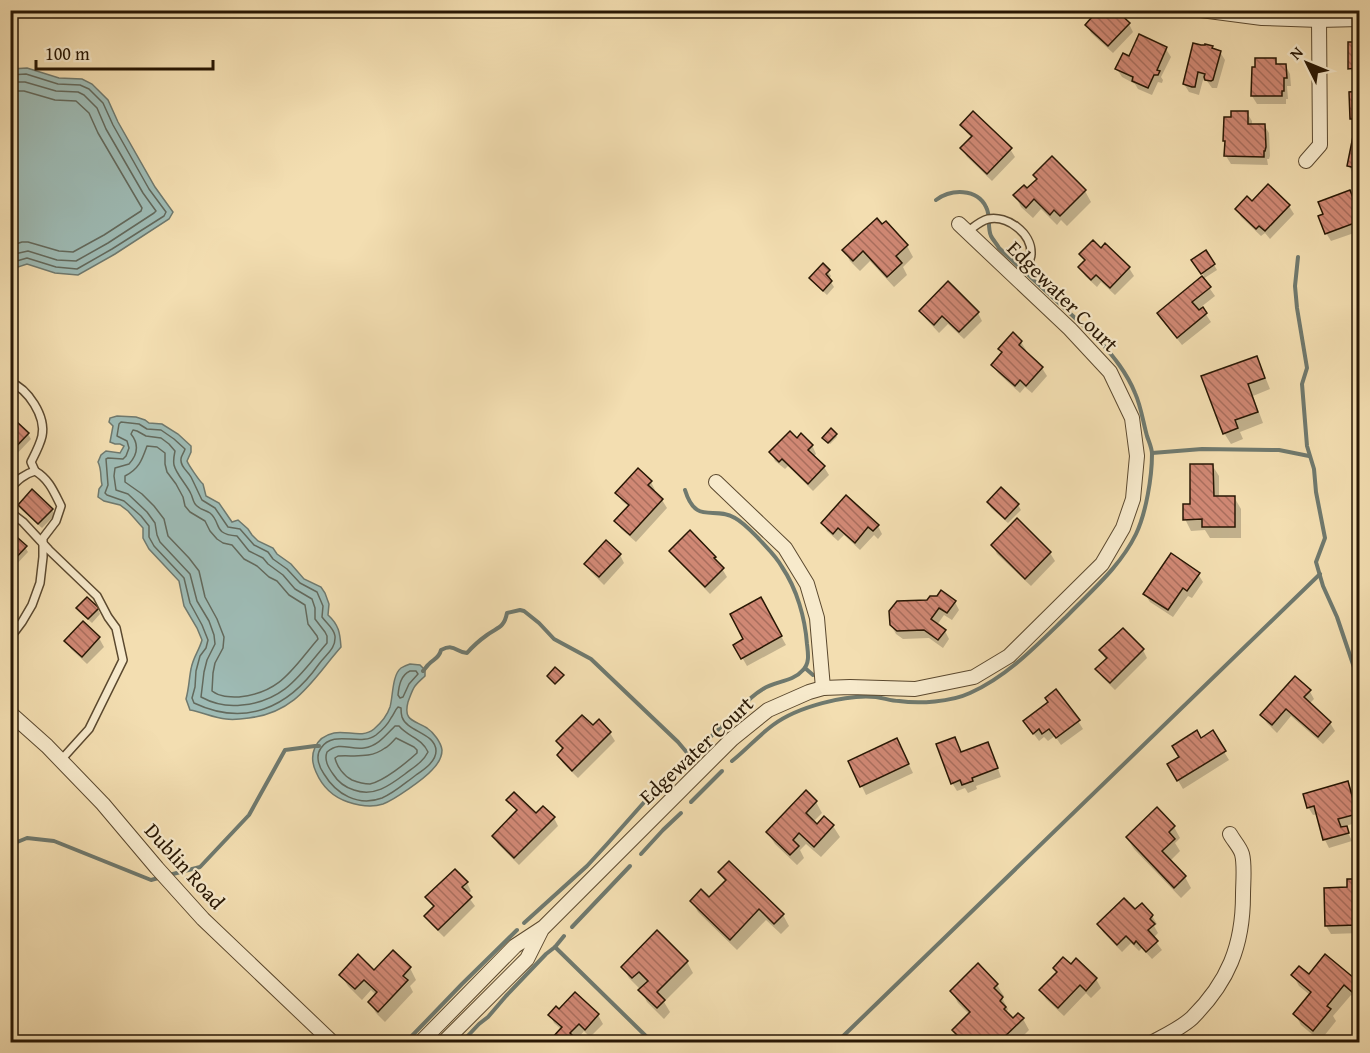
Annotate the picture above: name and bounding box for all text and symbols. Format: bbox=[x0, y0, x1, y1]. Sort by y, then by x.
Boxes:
scale bar bbox=[36, 33, 213, 71]
north arrow bbox=[1277, 33, 1337, 93]
text: 100 m bbox=[45, 40, 90, 67]
text: N bbox=[1284, 40, 1309, 65]
street label: Edgewater Court bbox=[1000, 233, 1126, 359]
street label: Edgewater Court bbox=[632, 688, 761, 811]
street label: Dublin Road bbox=[138, 816, 233, 917]

